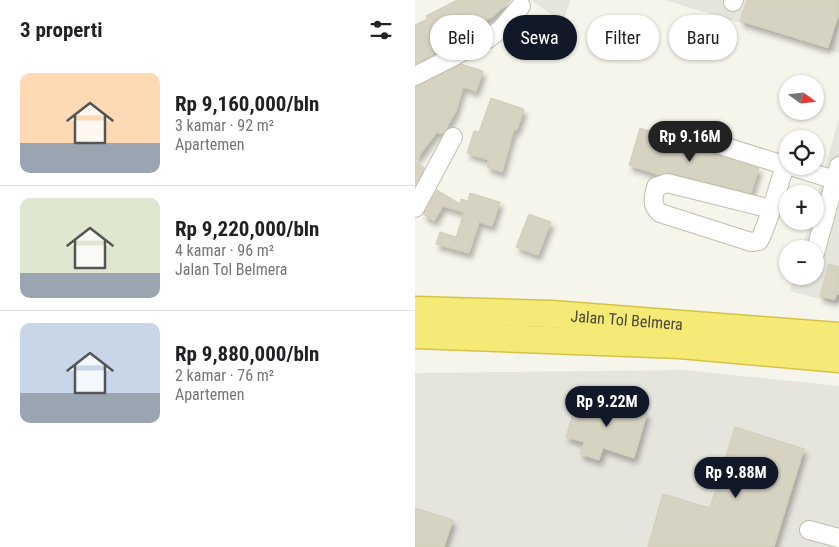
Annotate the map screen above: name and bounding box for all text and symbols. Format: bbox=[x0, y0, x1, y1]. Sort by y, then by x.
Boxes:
chip: Beli bbox=[430, 15, 493, 60]
chip: Sewa bbox=[503, 15, 577, 60]
chip: Filter bbox=[587, 15, 659, 60]
chip: Baru bbox=[669, 15, 737, 60]
icon: filters bbox=[367, 16, 395, 44]
text: 3 properti bbox=[20, 18, 103, 42]
north arrow bbox=[779, 75, 824, 120]
map controls bbox=[779, 75, 824, 285]
text: Rp 9,160,000/bln bbox=[175, 92, 319, 116]
icon: home bbox=[60, 93, 120, 153]
text: 3 kamar · 92 m² bbox=[175, 116, 274, 135]
pin: Rp 9.16M bbox=[638, 120, 742, 163]
text: Rp 9.16M bbox=[659, 127, 721, 146]
button: locate bbox=[779, 130, 824, 175]
text: Apartemen bbox=[175, 135, 245, 154]
button: + bbox=[779, 185, 824, 230]
text: Rp 9,220,000/bln bbox=[175, 217, 319, 241]
icon: home bbox=[60, 218, 120, 278]
button: − bbox=[779, 240, 824, 285]
text: 4 kamar · 96 m² bbox=[175, 241, 274, 260]
text: Jalan Tol Belmera bbox=[175, 260, 287, 279]
street label: Jalan Tol Belmera bbox=[570, 307, 683, 334]
text: Rp 9,880,000/bln bbox=[175, 342, 319, 366]
icon: home bbox=[60, 343, 120, 403]
text: 2 kamar · 76 m² bbox=[175, 366, 274, 385]
text: Apartemen bbox=[175, 385, 245, 404]
pin: Rp 9.22M bbox=[555, 386, 659, 428]
text: Rp 9.22M bbox=[576, 392, 638, 411]
pin: Rp 9.88M bbox=[684, 456, 788, 499]
text: Rp 9.88M bbox=[705, 463, 767, 482]

